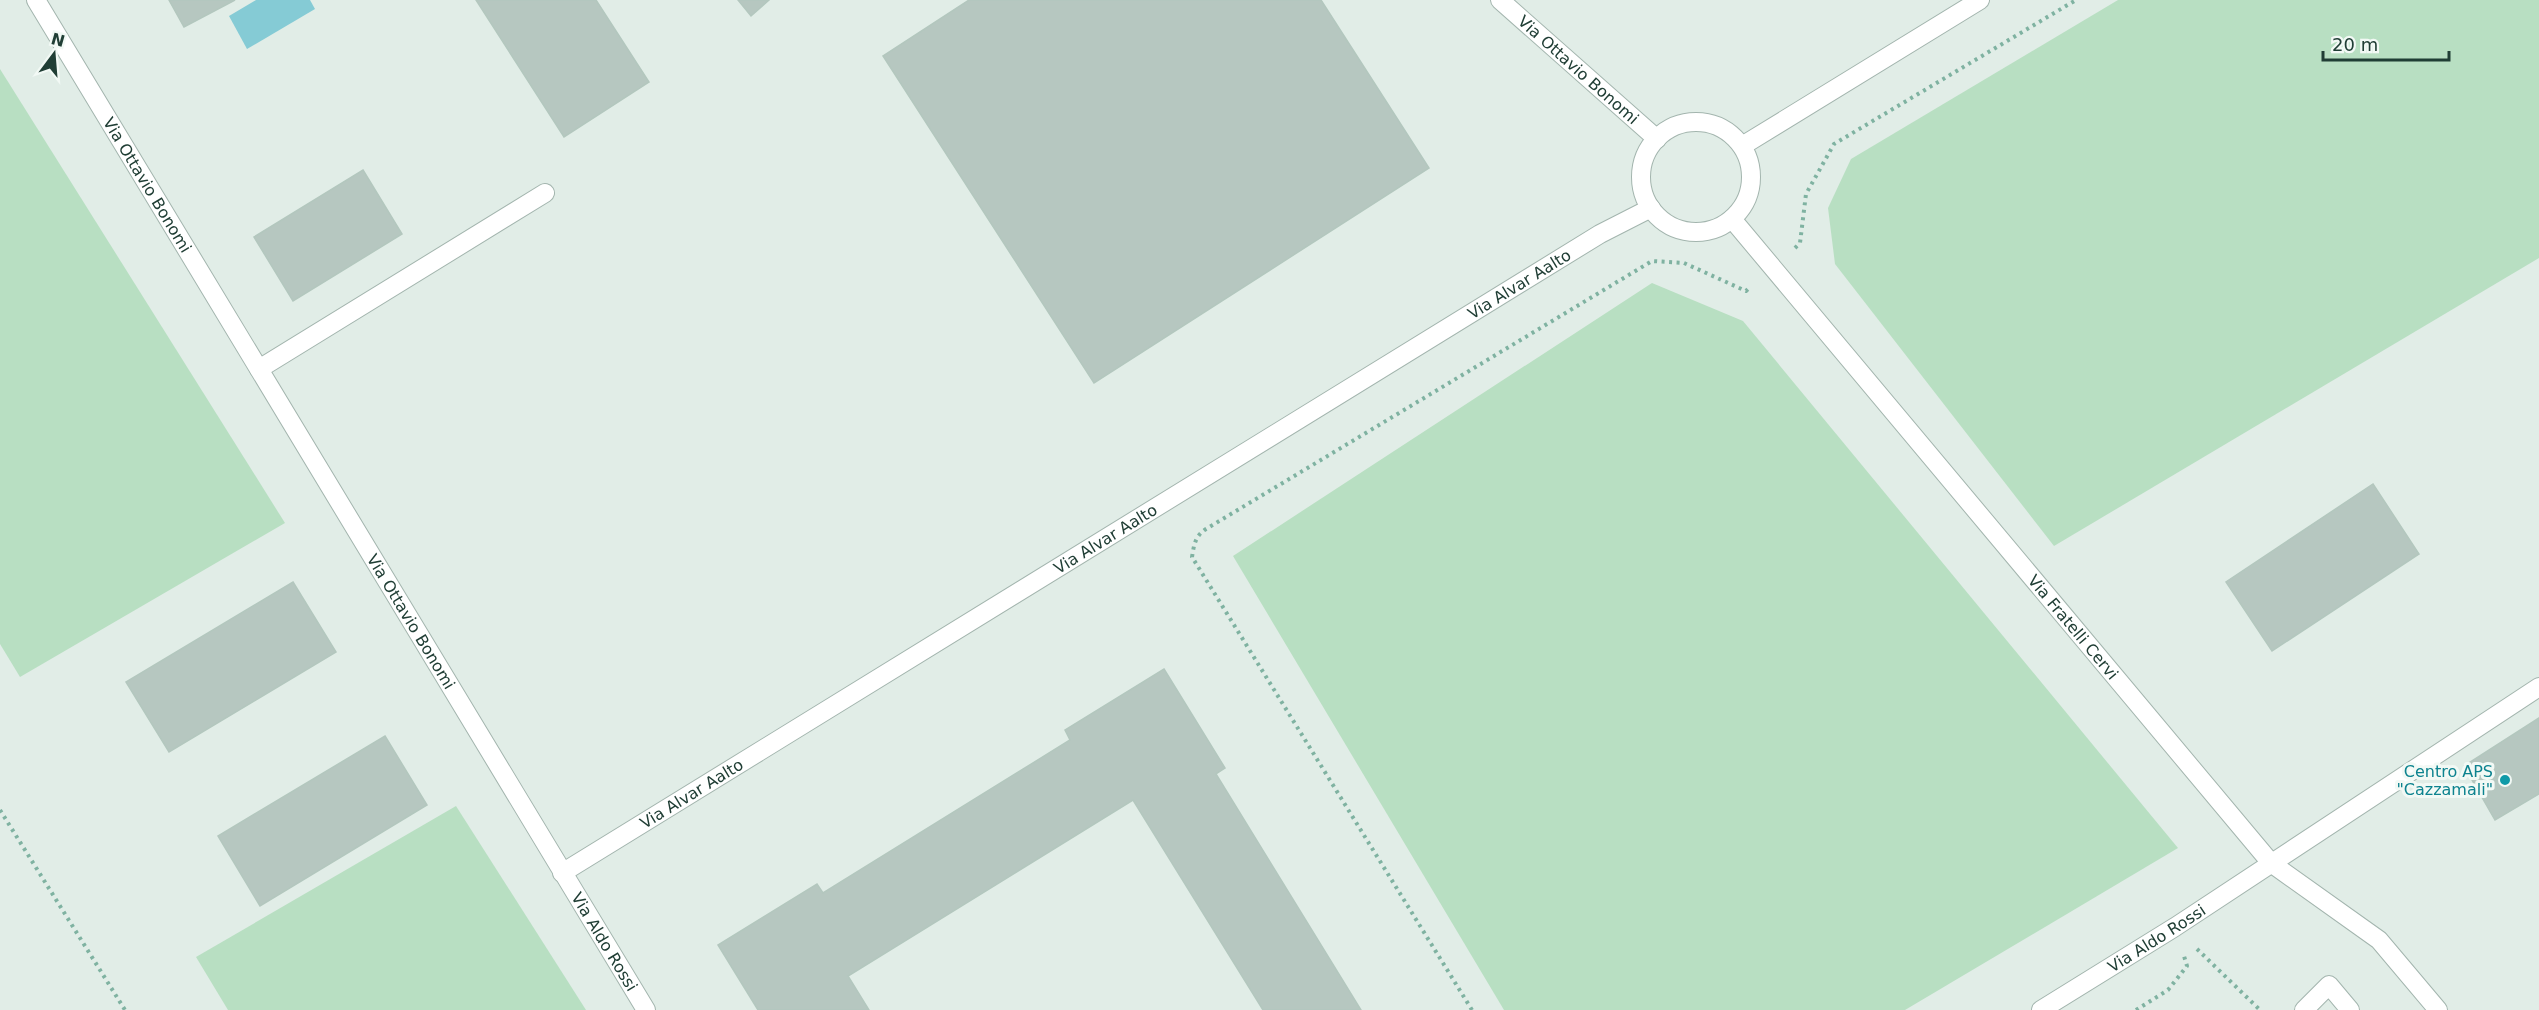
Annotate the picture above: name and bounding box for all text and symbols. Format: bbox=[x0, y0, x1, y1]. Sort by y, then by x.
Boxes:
street label: Via Ottavio Bonomi bbox=[1514, 12, 1642, 128]
north arrow bbox=[24, 24, 84, 84]
scale bar bbox=[2323, 24, 2449, 62]
text: N bbox=[49, 29, 67, 51]
text: 20 m bbox=[2332, 34, 2378, 55]
street label: Via Ottavio Bonomi bbox=[99, 114, 195, 256]
street label: Via Alvar Aalto bbox=[1464, 245, 1574, 323]
street label: Via Alvar Aalto bbox=[1051, 500, 1161, 578]
street label: Via Ottavio Bonomi bbox=[363, 551, 459, 693]
street label: Via Fratelli Cervi bbox=[2024, 571, 2122, 683]
street label: Via Alvar Aalto bbox=[637, 755, 747, 833]
place label: Centro APS "Cazzamali" bbox=[2396, 762, 2493, 799]
marker: Centro APS "Cazzamali" bbox=[2498, 773, 2512, 787]
street label: Via Aldo Rossi bbox=[567, 889, 641, 995]
street label: Via Aldo Rossi bbox=[2104, 901, 2209, 976]

